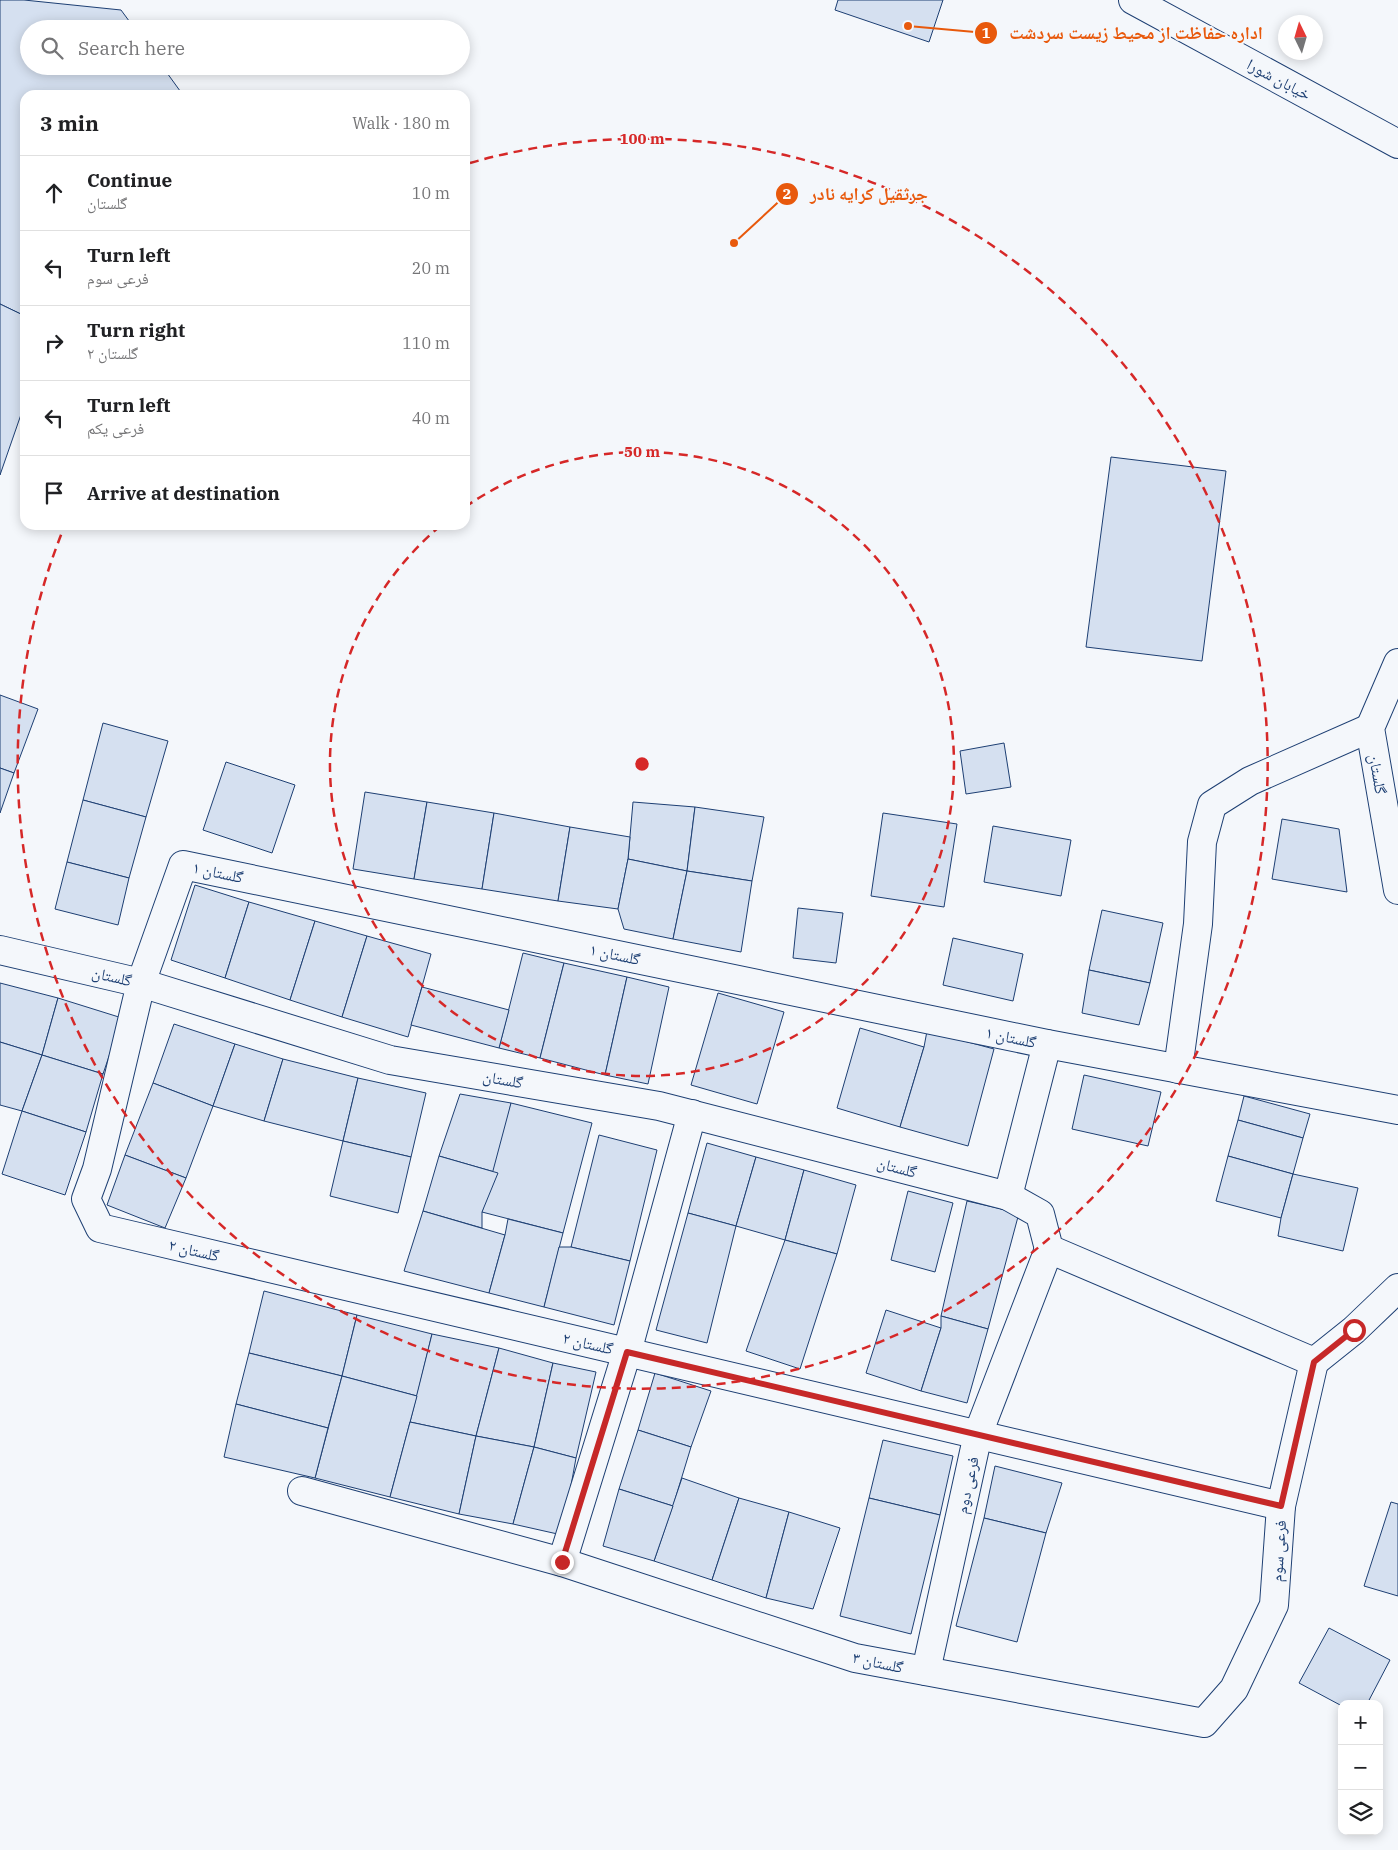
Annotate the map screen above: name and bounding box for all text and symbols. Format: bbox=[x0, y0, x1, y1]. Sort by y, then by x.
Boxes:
north arrow bbox=[1278, 15, 1323, 60]
callout: اداره حفاظت از محیط زیست سردشت bbox=[974, 17, 1272, 50]
search box bbox=[20, 20, 470, 75]
text: اداره حفاظت از محیط زیست سردشت bbox=[1009, 21, 1263, 44]
text: 1 bbox=[981, 23, 991, 42]
icon: search bbox=[38, 34, 66, 62]
text: Search here bbox=[78, 36, 185, 60]
street label: خیابان شورا bbox=[1243, 54, 1314, 105]
text: 3 min bbox=[40, 109, 99, 137]
text: Walk · 180 m bbox=[352, 113, 450, 133]
text: 100 m bbox=[619, 129, 665, 148]
text: Continue bbox=[87, 168, 172, 192]
callout: جرثقیل کرایە نادر bbox=[775, 178, 938, 211]
icon: ahead bbox=[40, 179, 68, 207]
text: جرثقیل کرایە نادر bbox=[809, 182, 928, 205]
text: 10 m bbox=[412, 183, 450, 203]
text: 2 bbox=[782, 184, 792, 203]
text: گلستان bbox=[87, 193, 127, 213]
text: Turn left bbox=[87, 243, 170, 267]
icon: left bbox=[40, 254, 68, 282]
text: 20 m bbox=[412, 258, 450, 278]
text: فرعی سوم bbox=[87, 268, 149, 288]
text: Turn right bbox=[87, 318, 185, 342]
icon: right bbox=[40, 329, 68, 357]
text: 110 m bbox=[402, 333, 450, 353]
text: گلستان ۲ bbox=[87, 343, 138, 363]
text: Turn left bbox=[87, 393, 170, 417]
icon: left bbox=[40, 404, 68, 432]
text: 40 m bbox=[412, 408, 450, 428]
text: فرعی یکم bbox=[87, 418, 144, 438]
text: 50 m bbox=[624, 442, 660, 461]
icon: arrive bbox=[40, 479, 68, 507]
text: Arrive at destination bbox=[87, 481, 280, 505]
street label: گلستان bbox=[1364, 752, 1391, 796]
centre of rings bbox=[633, 755, 651, 773]
street label: گلستان ۱ bbox=[191, 857, 245, 888]
street label: گلستان ۱ bbox=[588, 939, 642, 970]
street label: گلستان bbox=[90, 962, 134, 991]
street label: گلستان ۱ bbox=[984, 1022, 1038, 1053]
street label: گلستان bbox=[481, 1066, 525, 1093]
street label: گلستان bbox=[875, 1152, 919, 1183]
street label: گلستان ۲ bbox=[167, 1234, 222, 1267]
route start bbox=[1343, 1319, 1366, 1342]
street label: گلستان ۲ bbox=[561, 1327, 616, 1360]
street label: فرعی دوم bbox=[951, 1455, 984, 1516]
street label: فرعی سوم bbox=[1266, 1519, 1291, 1583]
route end bbox=[551, 1551, 574, 1574]
street label: گلستان ۳ bbox=[851, 1647, 905, 1678]
map controls bbox=[1338, 1700, 1383, 1835]
button: + bbox=[1338, 1700, 1383, 1745]
button: − bbox=[1338, 1745, 1383, 1790]
button: layers bbox=[1338, 1790, 1383, 1835]

